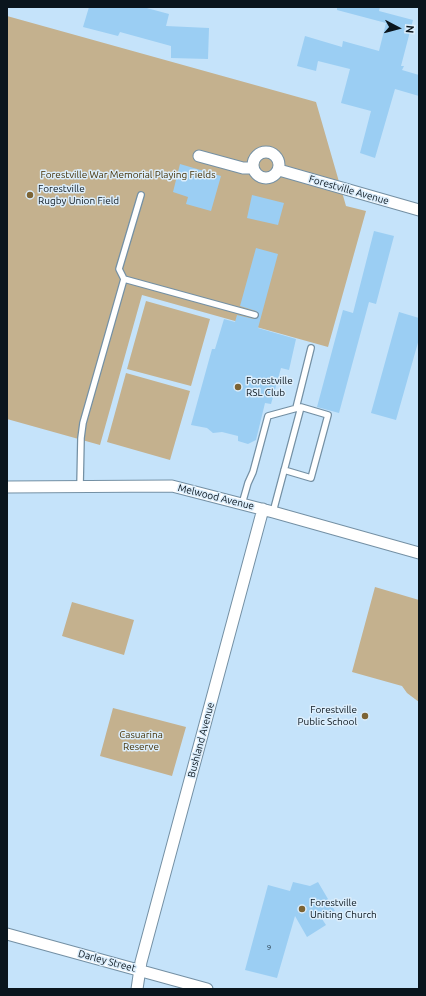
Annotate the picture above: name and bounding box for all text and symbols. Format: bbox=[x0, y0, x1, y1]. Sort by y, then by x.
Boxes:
north arrow bbox=[378, 8, 418, 48]
text: N bbox=[404, 25, 416, 34]
park label: Forestville War Memorial Playing Fields bbox=[40, 169, 216, 181]
street label: Forestville Avenue bbox=[308, 173, 390, 207]
place label: Forestville Rugby Union Field bbox=[38, 183, 119, 206]
marker: Forestville Rugby Union Field bbox=[25, 190, 35, 200]
place label: Forestville RSL Club bbox=[246, 375, 293, 398]
marker: Forestville RSL Club bbox=[233, 382, 243, 392]
street label: Melwood Avenue bbox=[177, 482, 255, 512]
street label: Bushland Avenue bbox=[185, 701, 217, 779]
place label: Forestville Public School bbox=[298, 704, 357, 728]
marker: Forestville Public School bbox=[360, 711, 370, 721]
park label: Casuarina Reserve bbox=[119, 729, 163, 752]
place label: Forestville Uniting Church bbox=[310, 897, 377, 920]
marker: Forestville Uniting Church bbox=[297, 904, 307, 914]
house number: 9 bbox=[267, 942, 271, 952]
street label: Darley Street bbox=[77, 948, 137, 974]

